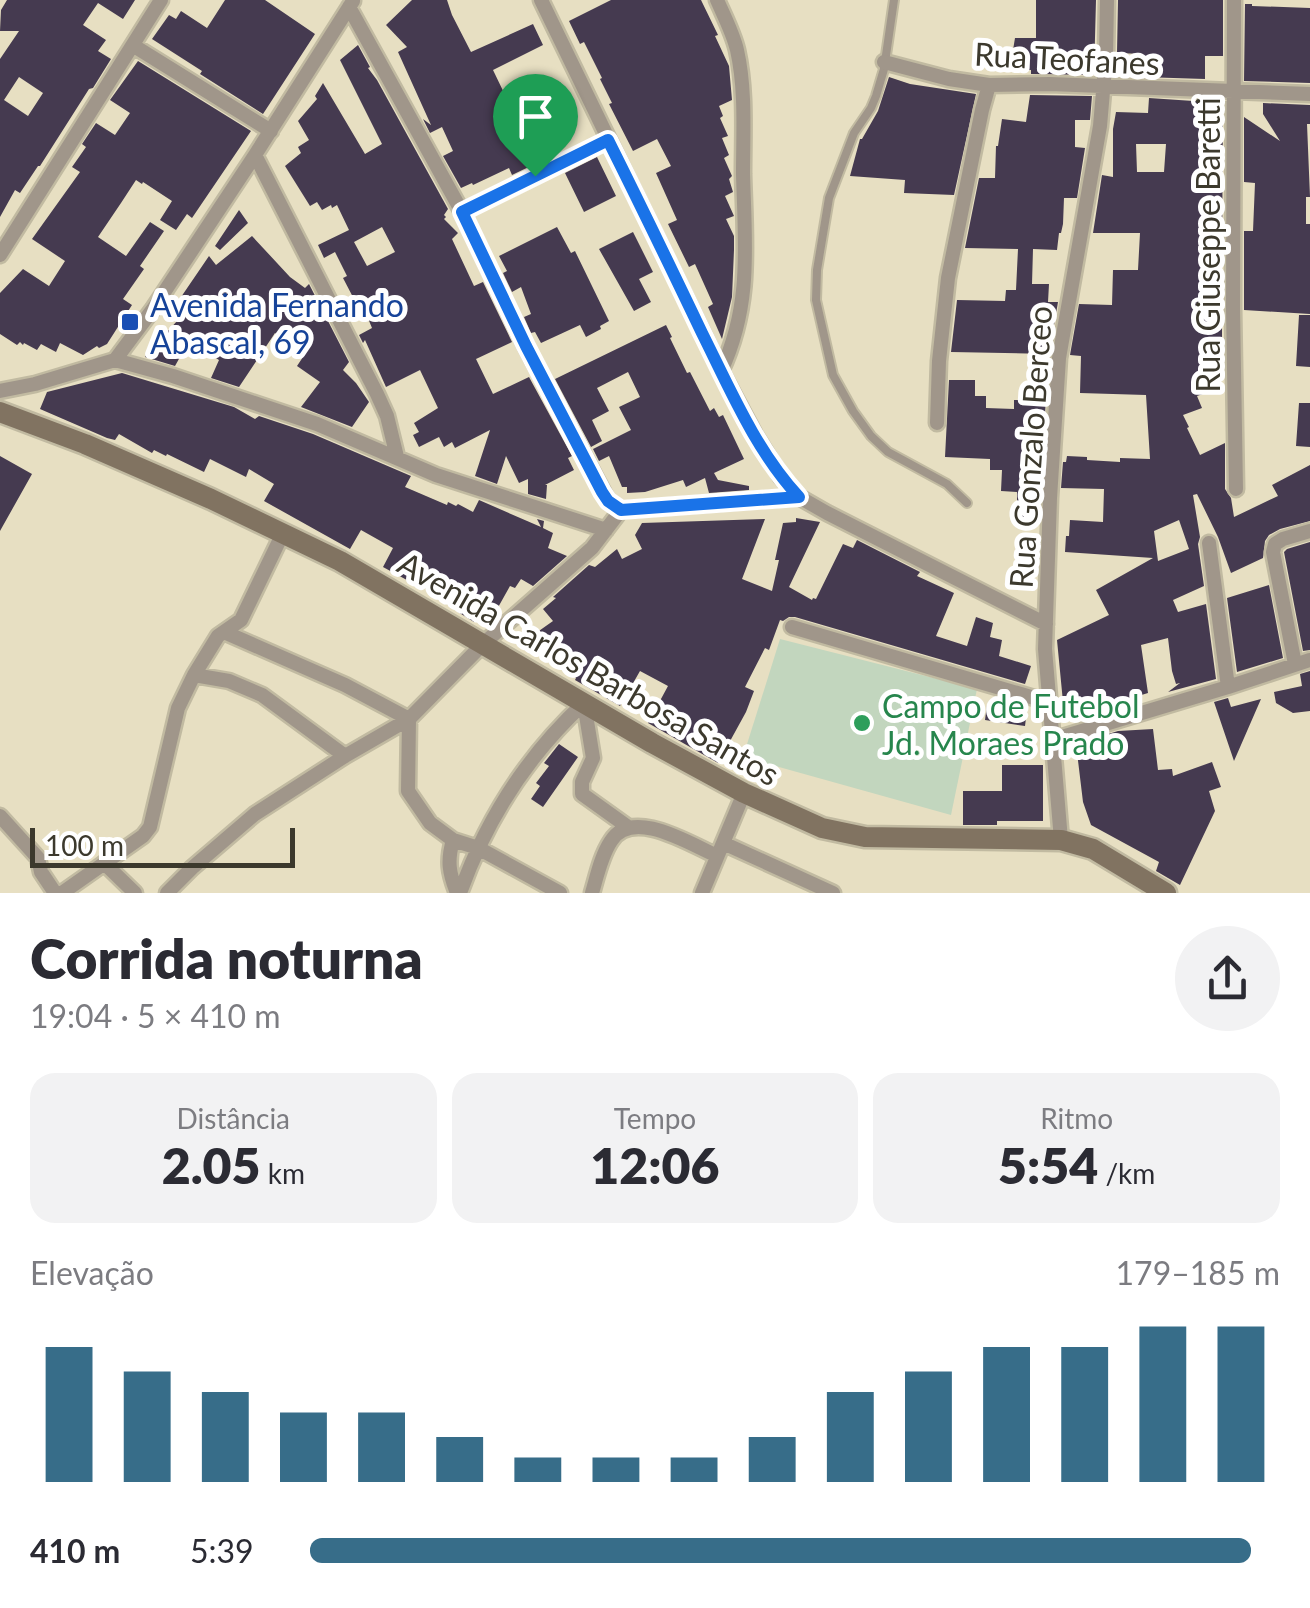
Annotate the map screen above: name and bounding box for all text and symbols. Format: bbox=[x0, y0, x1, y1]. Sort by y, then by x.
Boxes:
street label: Rua Teofanes bbox=[973, 34, 1161, 82]
pin bbox=[493, 74, 578, 177]
icon: arrive bbox=[508, 89, 563, 144]
street label: Rua Giuseppe Baretti bbox=[1188, 97, 1227, 393]
place label: Avenida Fernando Abascal, 69 bbox=[150, 285, 404, 361]
street label: Rua Gonzalo Berceo bbox=[1001, 304, 1059, 590]
marker: Avenida Fernando Abascal, 69 bbox=[119, 311, 141, 333]
street label: Avenida Carlos Barbosa Santos bbox=[391, 543, 787, 793]
place label: Campo de Futebol Jd. Moraes Prado bbox=[882, 686, 1140, 762]
marker: Campo de Futebol Jd. Moraes Prado bbox=[851, 712, 873, 734]
scale bar bbox=[30, 823, 295, 868]
text: 100 m bbox=[45, 828, 124, 862]
text: Corrida noturna bbox=[30, 925, 423, 991]
button: share bbox=[1175, 926, 1280, 1031]
text: 19:04 · 5 × 410 m bbox=[30, 996, 281, 1035]
text: Distância bbox=[177, 1101, 290, 1135]
text: Tempo bbox=[614, 1101, 696, 1135]
text: Ritmo bbox=[1040, 1101, 1113, 1135]
text: 2.05 bbox=[162, 1135, 261, 1195]
text: 12:06 bbox=[590, 1135, 720, 1195]
text: 5:54 bbox=[998, 1135, 1098, 1195]
text: km bbox=[261, 1156, 305, 1190]
text: /km bbox=[1098, 1156, 1155, 1190]
text: Elevação bbox=[30, 1253, 154, 1292]
text: 179–185 m bbox=[1116, 1253, 1280, 1292]
text: 410 m bbox=[30, 1531, 120, 1570]
text: 5:39 bbox=[190, 1531, 254, 1570]

